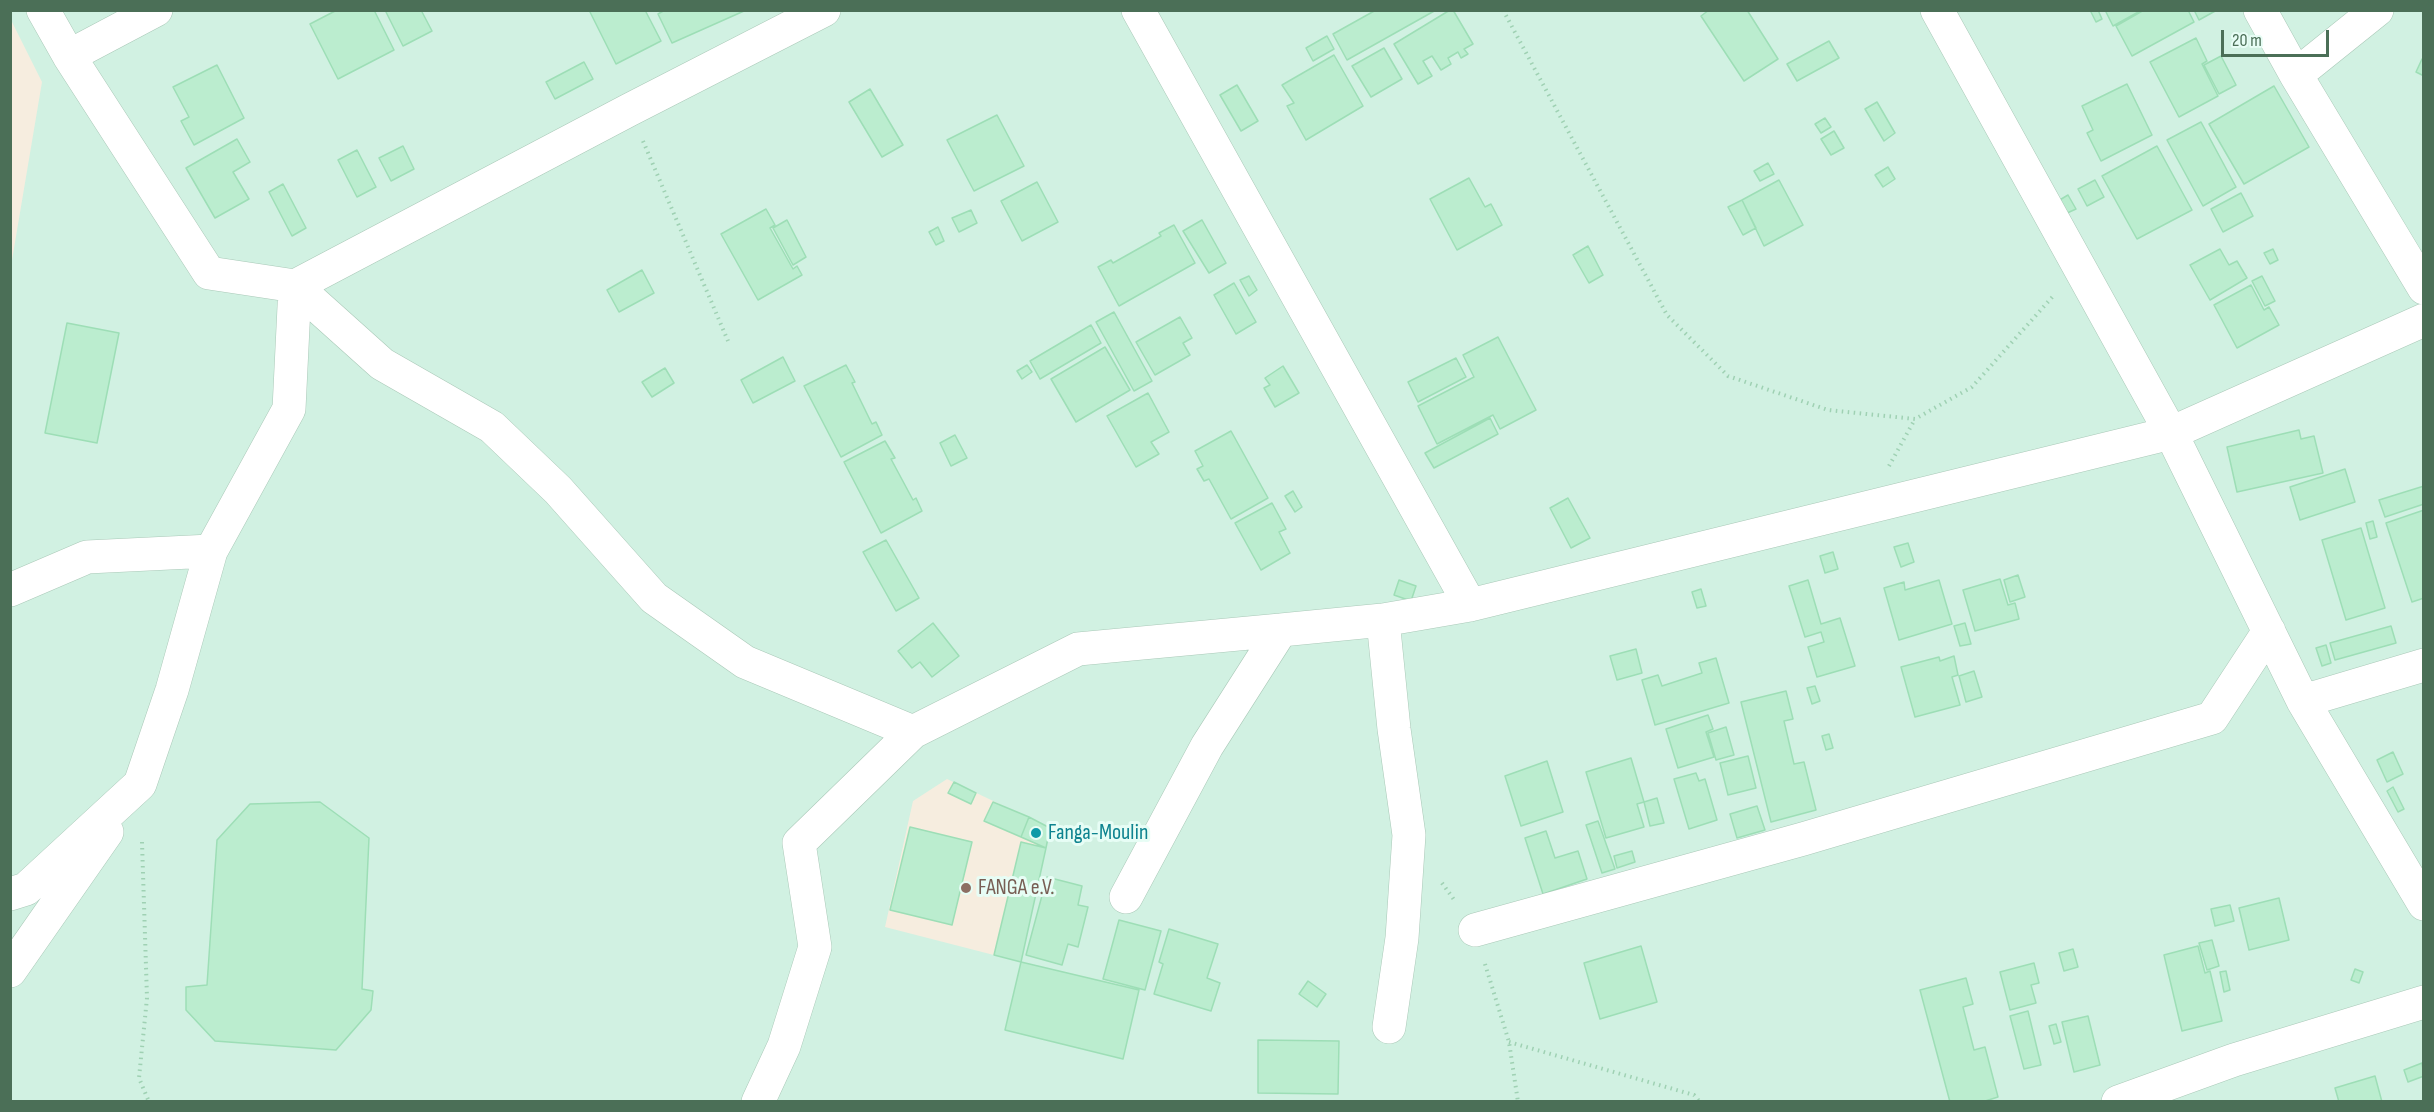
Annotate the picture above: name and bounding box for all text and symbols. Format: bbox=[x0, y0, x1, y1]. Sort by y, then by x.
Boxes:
scale bar bbox=[2224, 18, 2332, 56]
text: 20 m bbox=[2232, 30, 2262, 51]
place label: Fanga-Moulin bbox=[1048, 820, 1148, 846]
marker: Fanga-Moulin bbox=[1029, 826, 1043, 840]
place label: FANGA e.V. bbox=[978, 875, 1054, 901]
marker: FANGA e.V. bbox=[959, 881, 973, 895]

